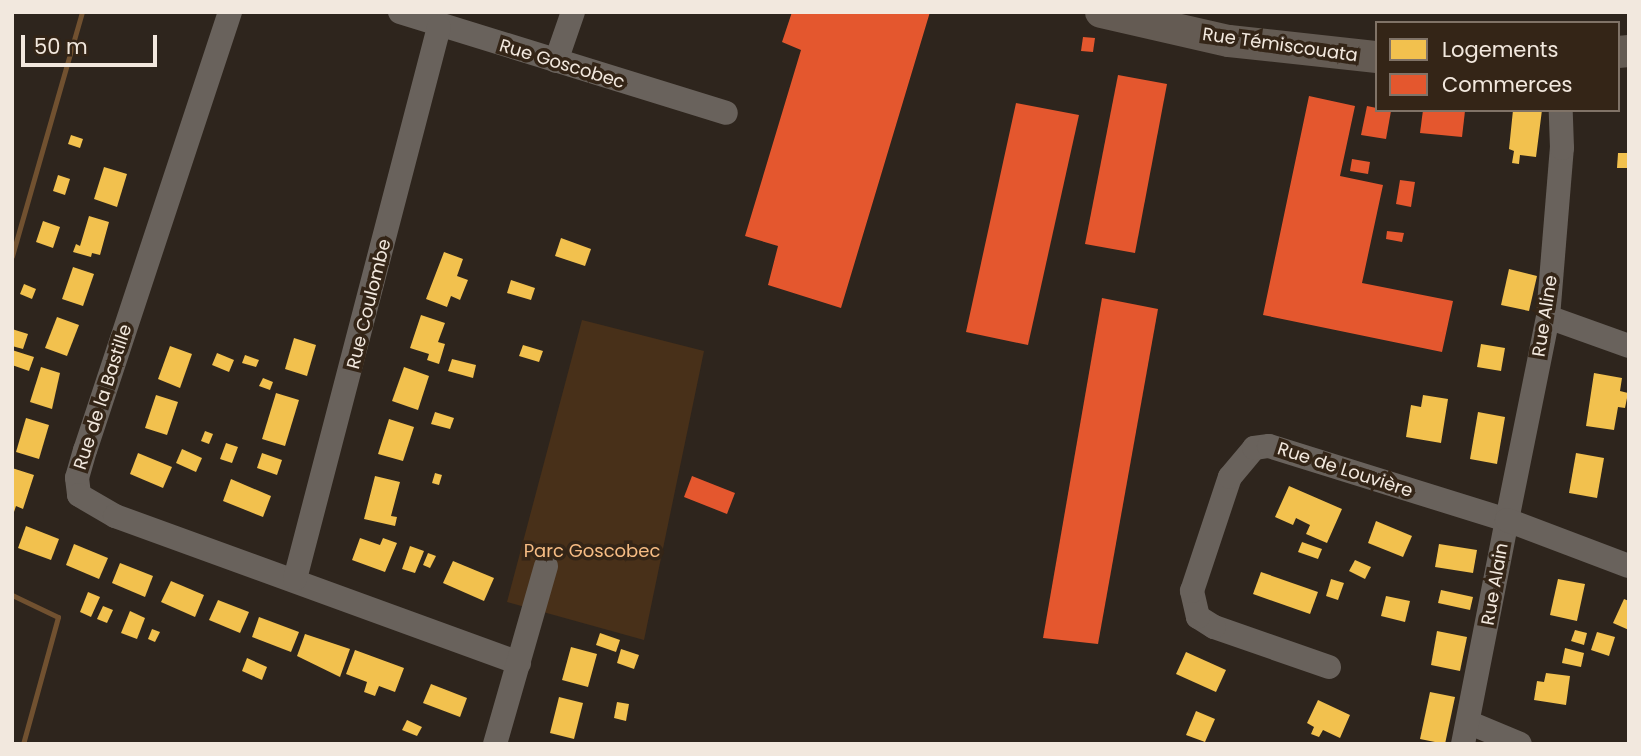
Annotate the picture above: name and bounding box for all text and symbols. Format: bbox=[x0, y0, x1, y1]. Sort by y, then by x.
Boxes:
scale bar bbox=[24, 21, 161, 65]
legend bbox=[1375, 21, 1620, 112]
street label: Rue Témiscouata bbox=[1201, 23, 1359, 67]
text: 50 m bbox=[34, 32, 88, 61]
street label: Rue Goscobec bbox=[497, 35, 627, 93]
text: Logements bbox=[1442, 35, 1558, 64]
text: Commerces bbox=[1442, 70, 1573, 99]
street label: Rue Coulombe bbox=[342, 237, 396, 371]
street label: Rue Aline bbox=[1528, 274, 1562, 358]
street label: Rue de la Bastille bbox=[69, 322, 137, 472]
street label: Rue de Louvière bbox=[1275, 438, 1415, 502]
park label: Parc Goscobec bbox=[524, 540, 660, 562]
street label: Rue Alain bbox=[1477, 541, 1513, 627]

